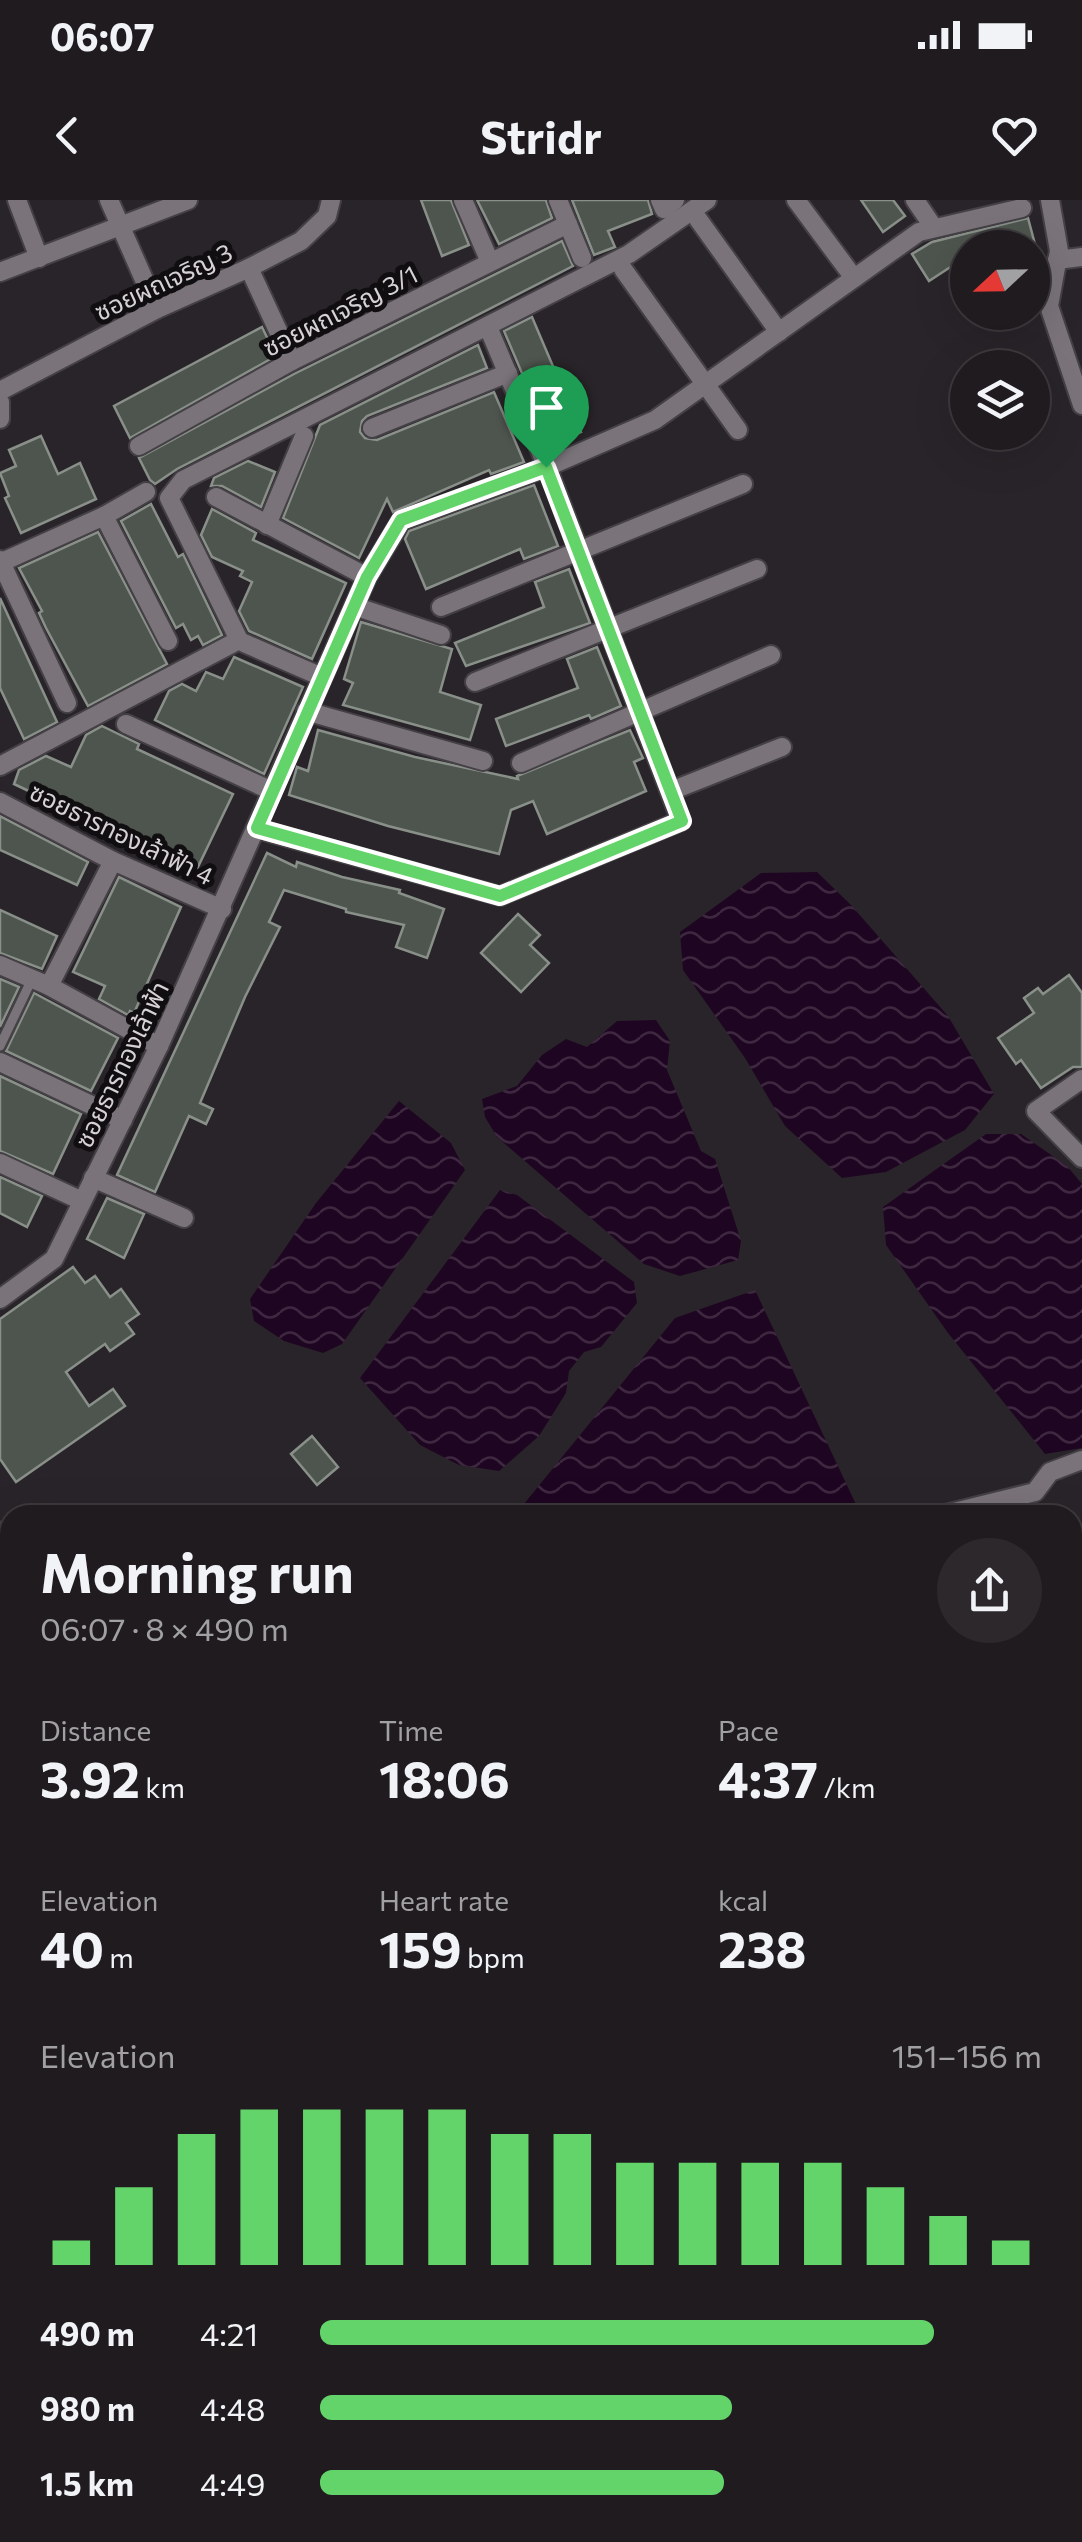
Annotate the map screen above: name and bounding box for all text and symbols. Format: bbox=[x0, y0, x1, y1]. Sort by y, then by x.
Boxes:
text: 06:07 bbox=[50, 12, 155, 59]
icon: back bbox=[40, 108, 95, 163]
text: Stridr bbox=[480, 108, 602, 163]
icon: heart bbox=[987, 108, 1042, 163]
north arrow bbox=[950, 230, 1050, 330]
map controls bbox=[950, 230, 1050, 450]
street label: ซอยผถเจริญ 3 bbox=[89, 236, 237, 326]
street label: ซอยผถเจริญ 3/1 bbox=[258, 258, 422, 362]
button: layers bbox=[950, 350, 1050, 450]
pin bbox=[504, 365, 589, 468]
icon: arrive bbox=[519, 380, 574, 435]
street label: ซอยธารทองเล้าฟ้า 4 bbox=[25, 776, 219, 890]
street label: ซอยธารทองเล้าฟ้า bbox=[68, 976, 174, 1152]
text: Morning run bbox=[40, 1537, 354, 1604]
button: share bbox=[937, 1538, 1042, 1643]
text: 06:07 · 8 × 490 m bbox=[40, 1608, 289, 1648]
text: Distance bbox=[40, 1713, 151, 1747]
text: Time bbox=[379, 1713, 443, 1747]
text: Pace bbox=[718, 1713, 779, 1747]
text: 3.92 bbox=[40, 1747, 140, 1808]
text: 18:06 bbox=[379, 1747, 510, 1808]
text: 4:37 bbox=[718, 1747, 818, 1808]
text: km bbox=[140, 1770, 185, 1804]
text: /km bbox=[818, 1770, 875, 1804]
text: Elevation bbox=[40, 1883, 158, 1917]
text: Heart rate bbox=[379, 1883, 509, 1917]
text: kcal bbox=[718, 1883, 768, 1917]
text: 40 bbox=[40, 1917, 104, 1978]
text: 159 bbox=[379, 1917, 462, 1978]
text: 238 bbox=[718, 1917, 807, 1978]
text: m bbox=[104, 1940, 134, 1974]
text: bpm bbox=[462, 1940, 525, 1974]
text: Elevation bbox=[40, 2035, 175, 2075]
text: 151–156 m bbox=[892, 2035, 1042, 2075]
text: 490 m bbox=[40, 2313, 135, 2353]
text: 4:21 bbox=[200, 2313, 258, 2353]
text: 980 m bbox=[40, 2388, 135, 2428]
text: 4:48 bbox=[200, 2388, 265, 2428]
text: 1.5 km bbox=[40, 2463, 134, 2503]
text: 4:49 bbox=[200, 2463, 265, 2503]

